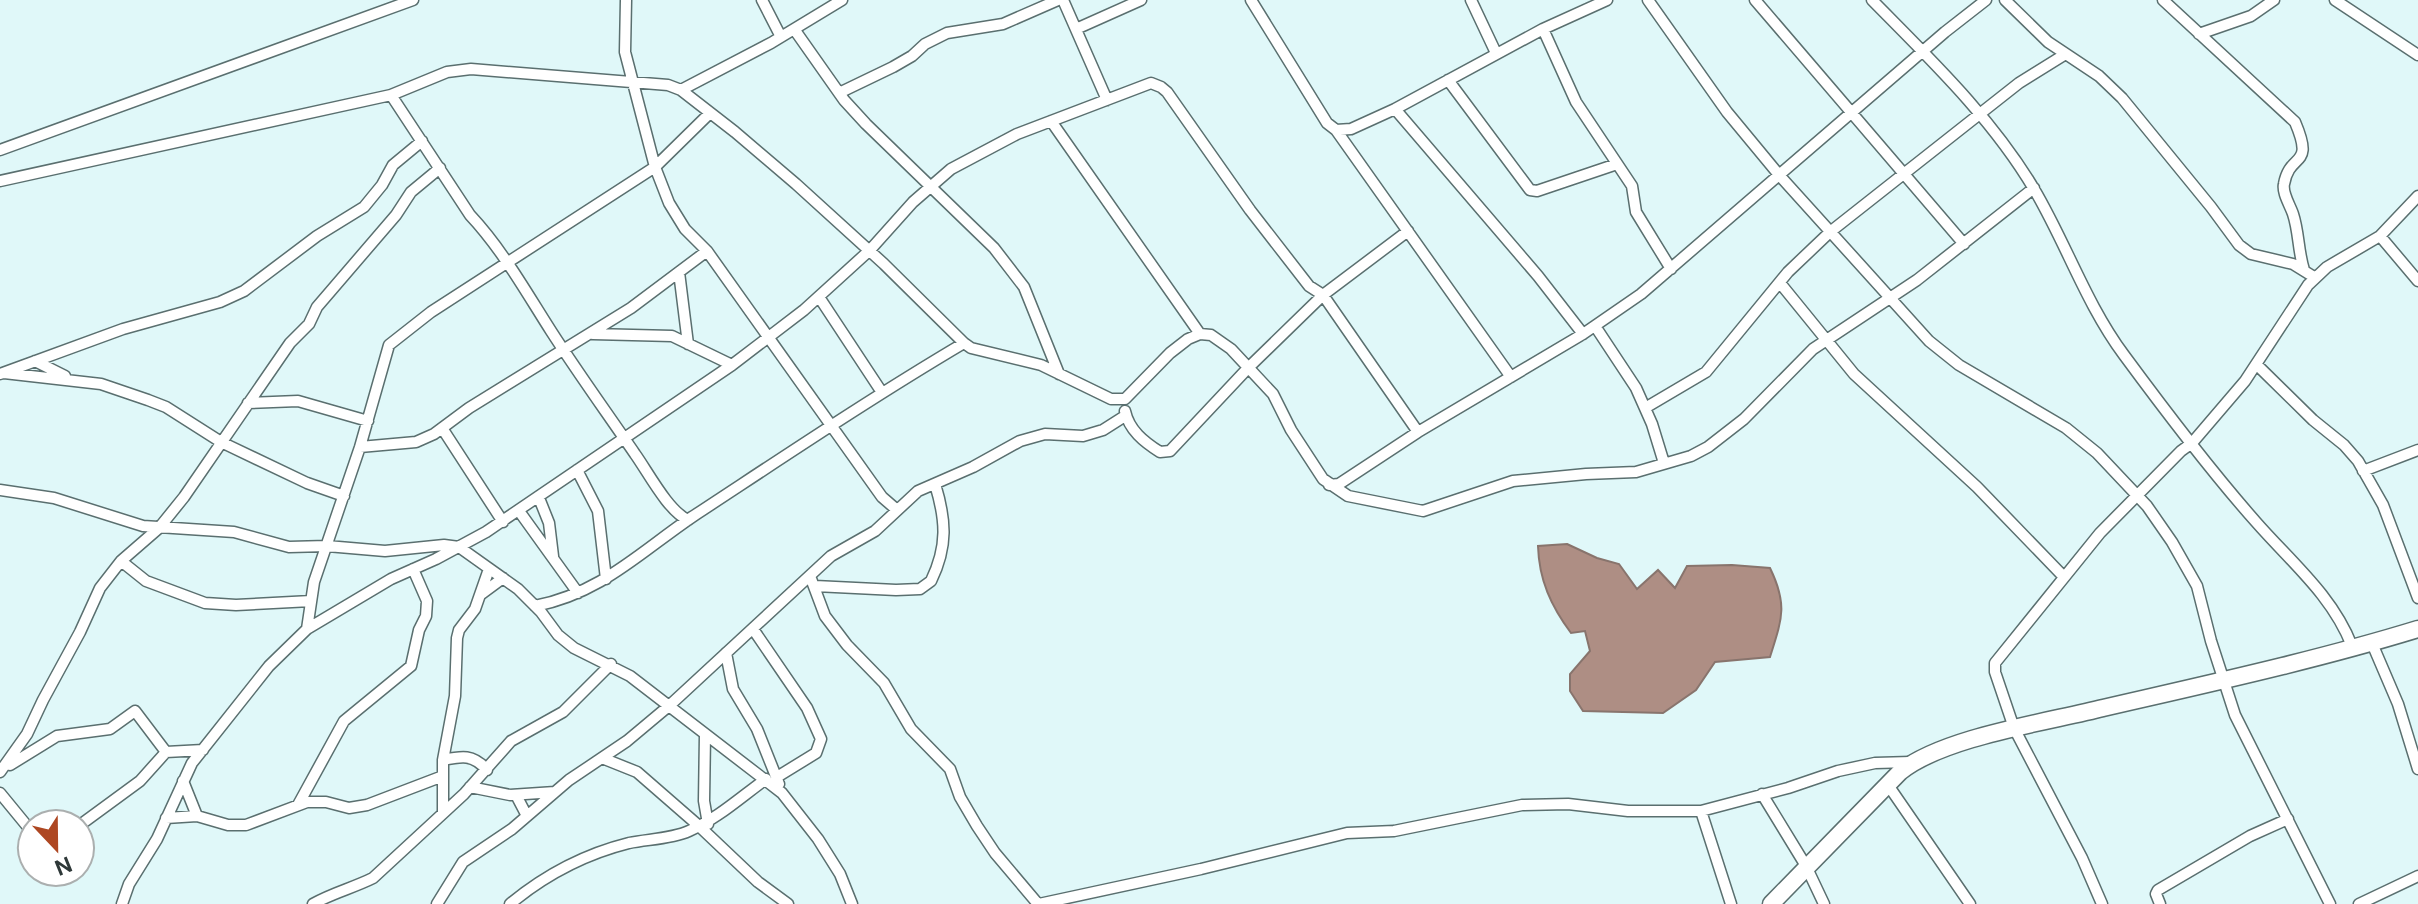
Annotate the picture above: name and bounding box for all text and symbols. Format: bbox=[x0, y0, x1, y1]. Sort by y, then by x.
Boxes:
north arrow bbox=[16, 808, 96, 888]
text: N bbox=[50, 850, 76, 883]

